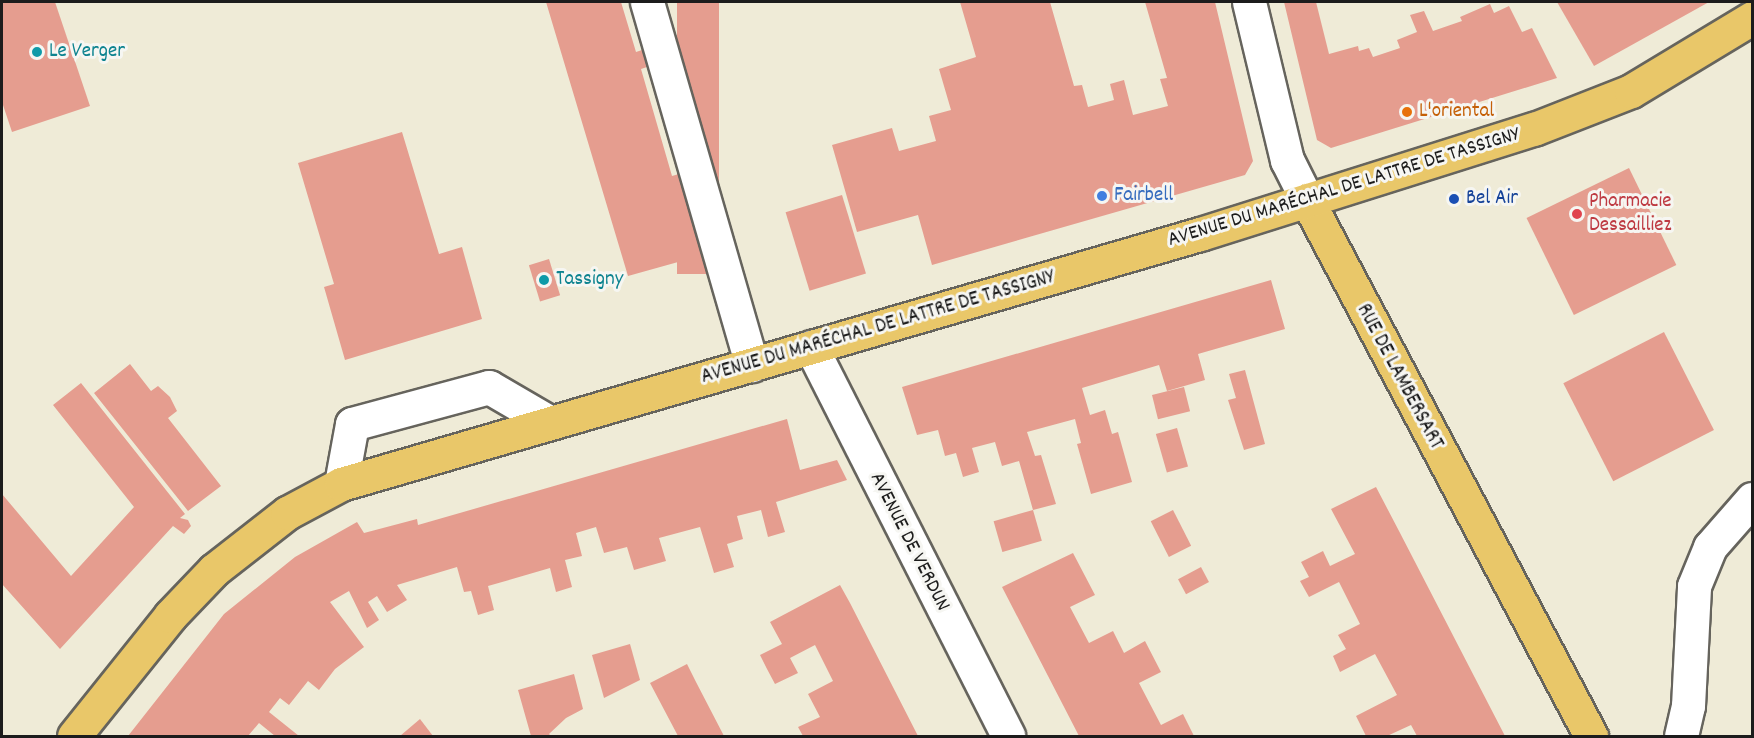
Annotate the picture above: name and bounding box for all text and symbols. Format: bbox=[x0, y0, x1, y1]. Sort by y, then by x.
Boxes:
place label: Le Verger bbox=[49, 39, 125, 65]
marker: Le Verger bbox=[30, 45, 44, 59]
place label: L'oriental bbox=[1419, 99, 1494, 125]
marker: L'oriental bbox=[1400, 105, 1414, 119]
street label: AVENUE DU MARÉCHAL DE LATTRE DE TASSIGNY bbox=[1165, 122, 1523, 254]
place label: Fairbell bbox=[1114, 183, 1173, 209]
place label: Bel Air bbox=[1466, 186, 1518, 212]
marker: Fairbell bbox=[1095, 189, 1109, 203]
place label: Pharmacie Dessailliez bbox=[1589, 189, 1672, 239]
marker: Bel Air bbox=[1447, 192, 1461, 206]
marker: Pharmacie Dessailliez bbox=[1570, 207, 1584, 221]
street label: AVENUE DU MARÉCHAL DE LATTRE DE TASSIGNY bbox=[698, 265, 1058, 391]
place label: Tassigny bbox=[556, 267, 623, 293]
marker: Tassigny bbox=[537, 273, 551, 287]
street label: RUE DE LAMBERSART bbox=[1350, 300, 1448, 454]
street label: AVENUE DE VERDUN bbox=[863, 468, 955, 616]

